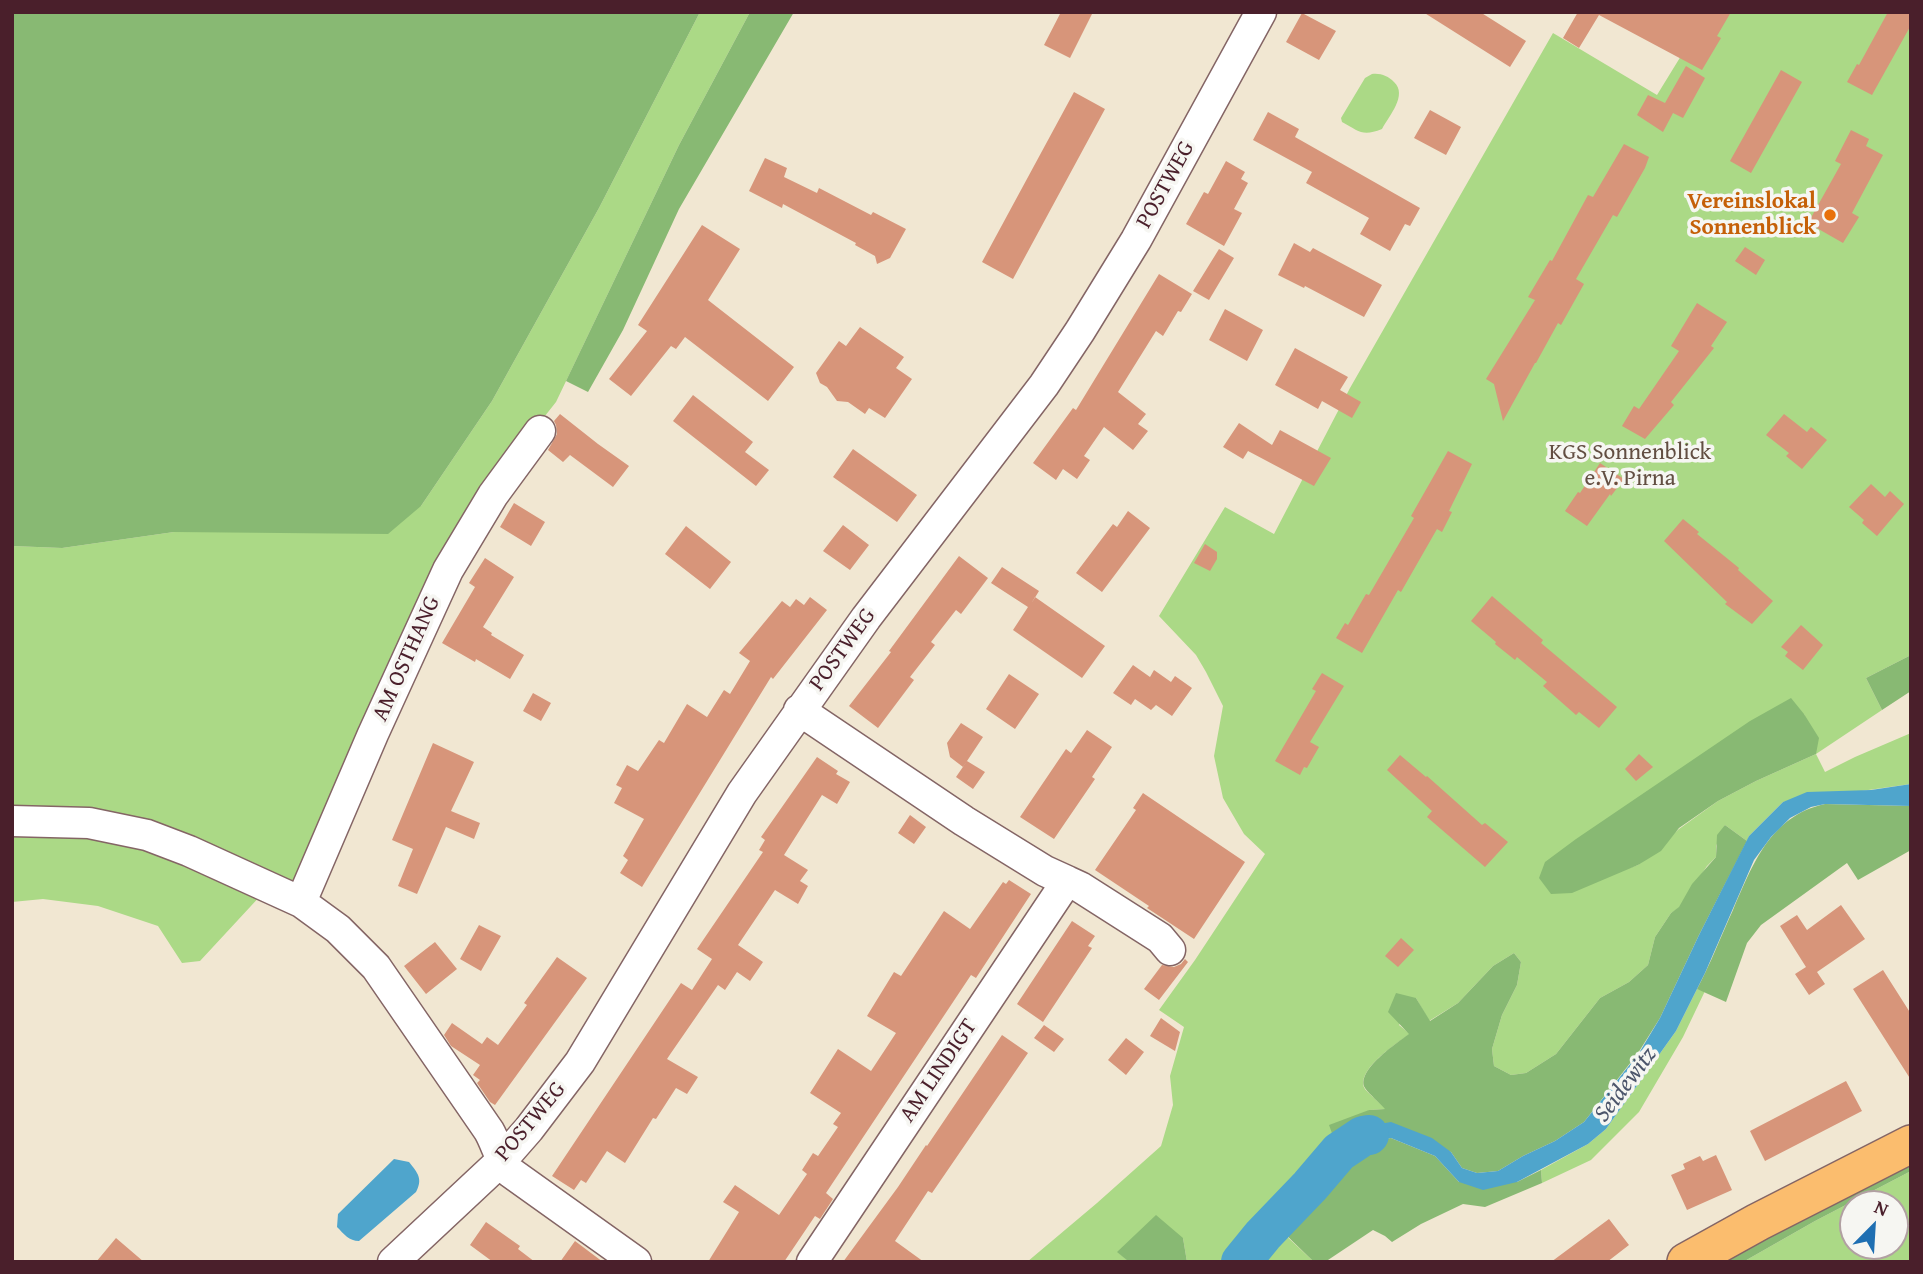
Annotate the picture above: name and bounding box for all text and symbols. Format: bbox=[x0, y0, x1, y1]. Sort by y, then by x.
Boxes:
street label: POSTWEG bbox=[1131, 137, 1201, 233]
place label: Vereinslokal Sonnenblick bbox=[1687, 188, 1816, 242]
marker: Vereinslokal Sonnenblick bbox=[1822, 207, 1838, 223]
park label: KGS Sonnenblick e.V. Pirna bbox=[1549, 439, 1711, 493]
street label: AM OSTHANG bbox=[367, 592, 447, 726]
street label: POSTWEG bbox=[804, 603, 882, 697]
street label: AM LINDIGT bbox=[894, 1014, 984, 1128]
water label: Seidewitz bbox=[1589, 1042, 1663, 1128]
street label: POSTWEG bbox=[490, 1077, 572, 1167]
north arrow bbox=[1839, 1190, 1909, 1260]
text: N bbox=[1870, 1192, 1893, 1223]

